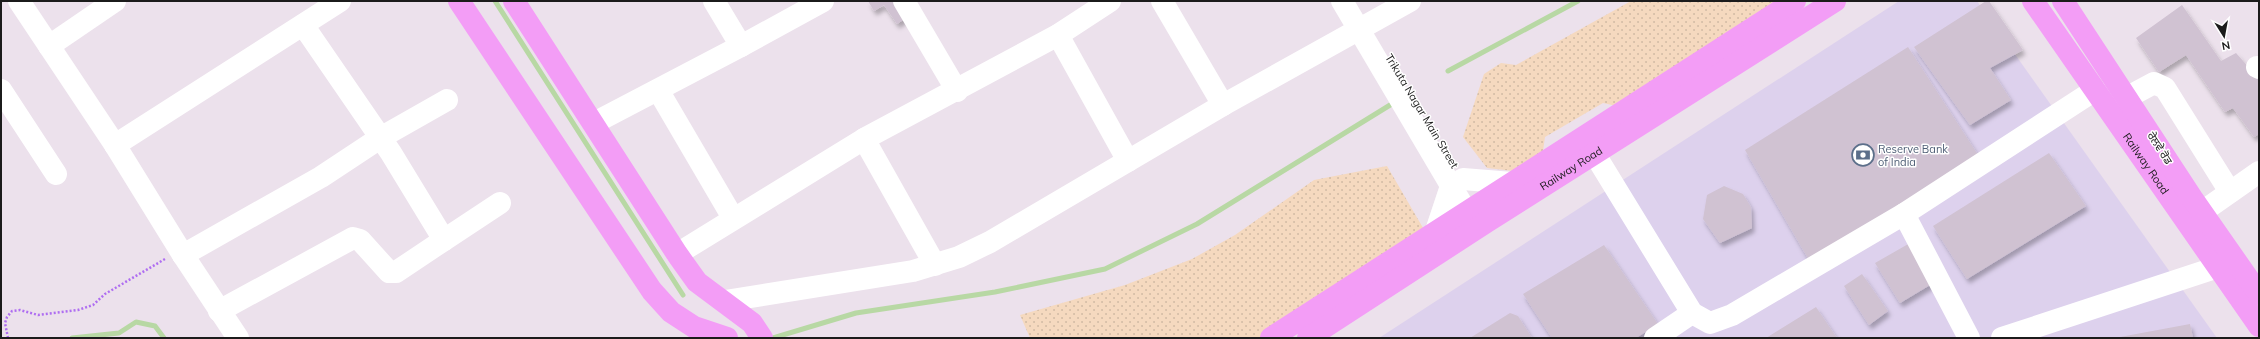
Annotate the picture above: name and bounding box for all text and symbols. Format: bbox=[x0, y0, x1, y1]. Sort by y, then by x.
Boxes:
north arrow bbox=[2204, 16, 2244, 56]
text: N bbox=[2220, 38, 2231, 53]
street label: Trikuta Nagar Main Street bbox=[1382, 51, 1462, 171]
street label: ਰੇਲਵੇ ਰੋਡ bbox=[2144, 128, 2176, 167]
street label: Railway Road bbox=[2120, 130, 2172, 197]
bank icon: Reserve Bank of India bbox=[1850, 142, 1876, 168]
place label: Reserve Bank of India bbox=[1878, 142, 1948, 169]
street label: Railway Road bbox=[1537, 143, 1605, 193]

